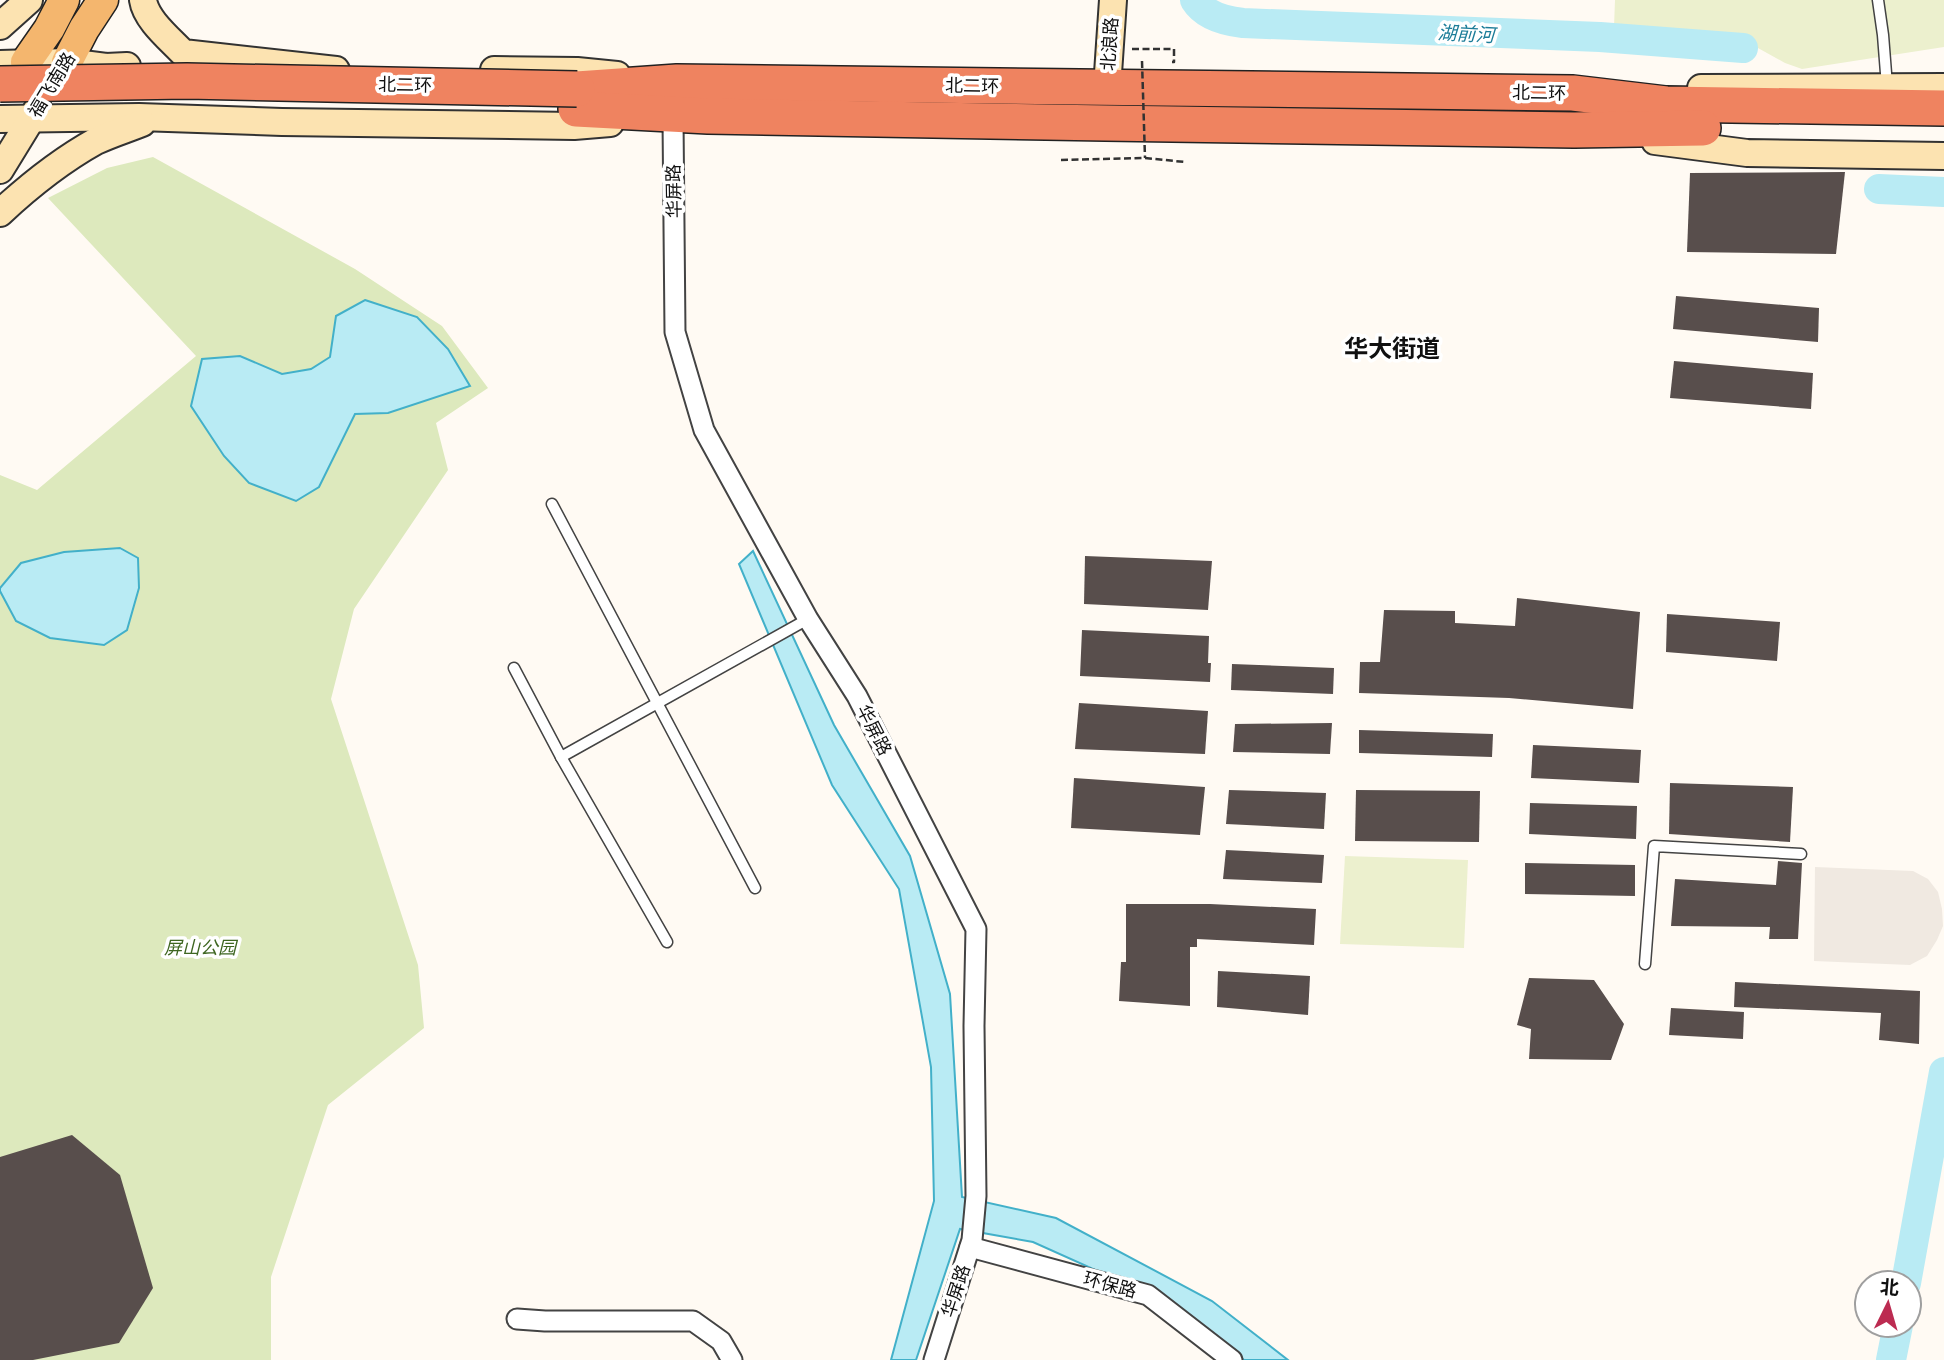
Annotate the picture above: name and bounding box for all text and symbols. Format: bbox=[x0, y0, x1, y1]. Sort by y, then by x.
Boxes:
street label: 北浪路 bbox=[1097, 16, 1123, 72]
water label: 湖前河 bbox=[1437, 21, 1499, 47]
street label: 福飞南路 bbox=[24, 48, 80, 122]
street label: 北二环 bbox=[378, 74, 432, 96]
street label: 北二环 bbox=[945, 75, 999, 97]
street label: 北二环 bbox=[1512, 82, 1566, 104]
street label: 华屏路 bbox=[663, 164, 685, 218]
district label: 华大街道 bbox=[1344, 334, 1440, 363]
street label: 华屏路 bbox=[852, 701, 896, 759]
park label: 屏山公园 bbox=[164, 937, 239, 959]
street label: 华屏路 bbox=[937, 1262, 975, 1320]
street label: 环保路 bbox=[1081, 1267, 1139, 1303]
north arrow bbox=[1853, 1269, 1923, 1339]
text: 北 bbox=[1879, 1275, 1900, 1300]

